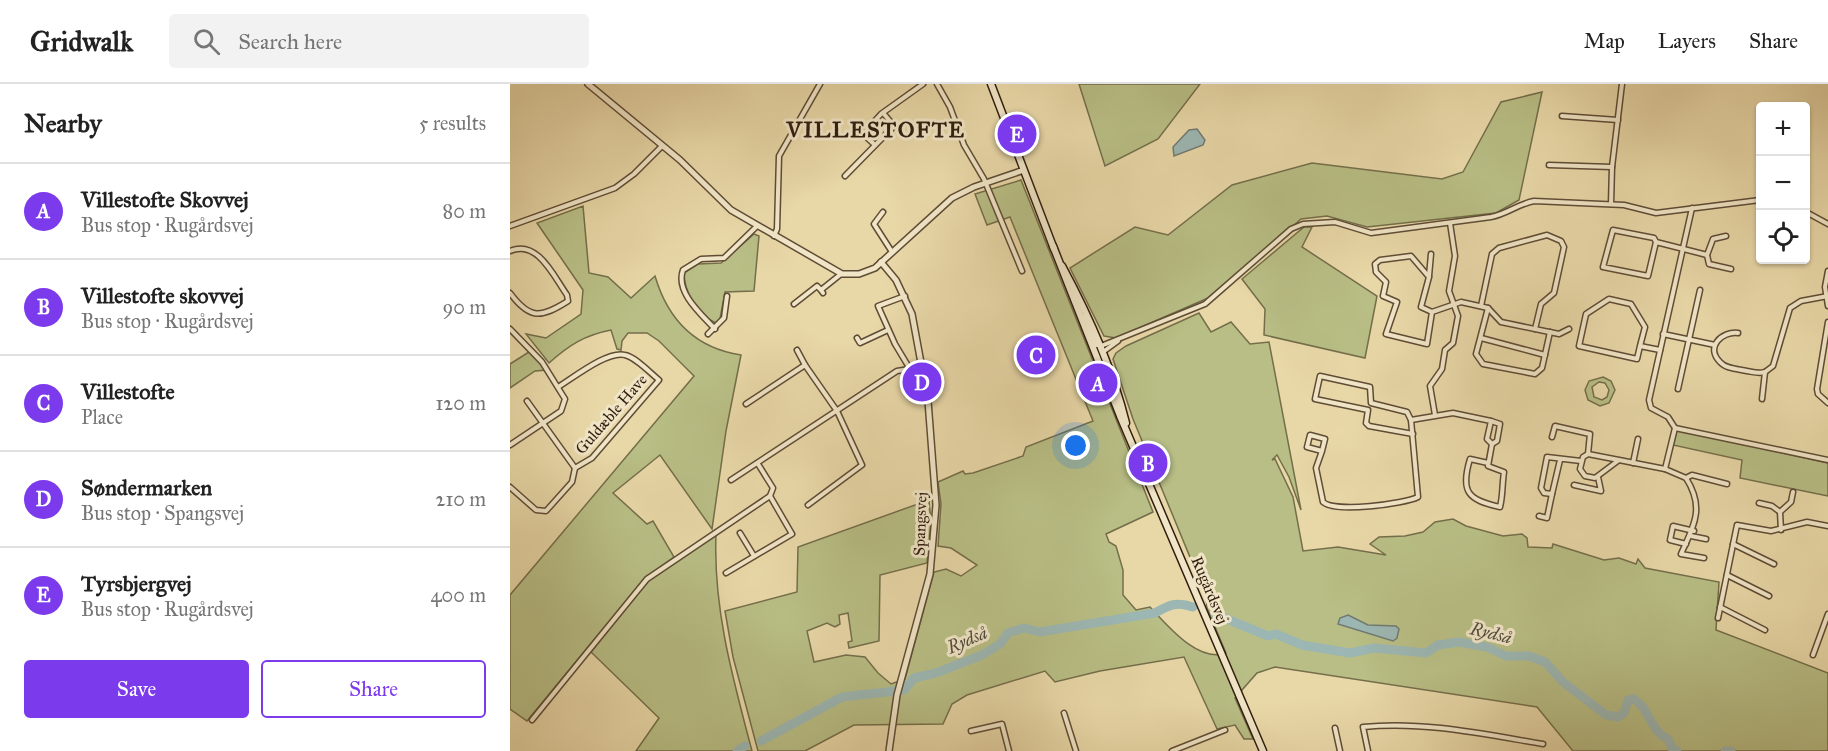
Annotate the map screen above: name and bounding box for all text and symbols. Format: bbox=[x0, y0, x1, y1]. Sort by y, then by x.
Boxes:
search box bbox=[169, 14, 589, 68]
text: Gridwalk bbox=[30, 24, 133, 59]
icon: search bbox=[190, 25, 223, 58]
text: Search here bbox=[238, 28, 342, 55]
text: Map bbox=[1584, 28, 1625, 54]
text: Layers bbox=[1658, 28, 1716, 54]
text: Share bbox=[1749, 28, 1798, 54]
map controls bbox=[1756, 102, 1810, 264]
button: + bbox=[1756, 102, 1810, 156]
text: Nearby bbox=[24, 107, 102, 139]
text: 5 results bbox=[419, 111, 486, 135]
pin: E bbox=[998, 112, 1036, 156]
district label: VILLESTOFTE bbox=[785, 116, 966, 143]
button: − bbox=[1756, 156, 1810, 210]
text: Villestofte Skovvej bbox=[81, 186, 249, 213]
text: A bbox=[37, 199, 50, 223]
text: 80 m bbox=[443, 199, 486, 223]
button: locate bbox=[1756, 210, 1810, 264]
text: Bus stop · Rugårdsvej bbox=[81, 213, 254, 237]
text: Villestofte skovvej bbox=[81, 282, 244, 309]
text: B bbox=[37, 295, 50, 319]
text: 90 m bbox=[443, 295, 486, 319]
text: Bus stop · Rugårdsvej bbox=[81, 309, 254, 333]
pin: C bbox=[1016, 332, 1056, 378]
pin: D bbox=[902, 360, 942, 404]
pin: A bbox=[1078, 360, 1118, 406]
street label: Guldæble Have bbox=[571, 370, 651, 458]
text: Villestofte bbox=[81, 378, 175, 405]
text: C bbox=[37, 391, 50, 415]
text: 120 m bbox=[435, 391, 486, 415]
text: Place bbox=[81, 405, 123, 429]
your location bbox=[1061, 431, 1090, 460]
pin: B bbox=[1128, 440, 1168, 485]
text: Søndermarken bbox=[81, 474, 212, 501]
text: D bbox=[36, 487, 51, 511]
text: 210 m bbox=[436, 487, 486, 511]
street label: Spangsvej bbox=[909, 492, 932, 556]
text: Bus stop · Spangsvej bbox=[81, 501, 244, 525]
street label: Rugårdsvej bbox=[1186, 553, 1233, 627]
text: Tyrsbjergvej bbox=[81, 570, 192, 597]
text: E bbox=[36, 583, 51, 607]
text: 400 m bbox=[430, 583, 486, 607]
text: Bus stop · Rugårdsvej bbox=[81, 597, 254, 621]
water label: Rydså bbox=[1467, 617, 1514, 649]
water label: Rydså bbox=[942, 621, 991, 659]
button: Save bbox=[24, 660, 249, 718]
button: Share bbox=[261, 660, 486, 718]

